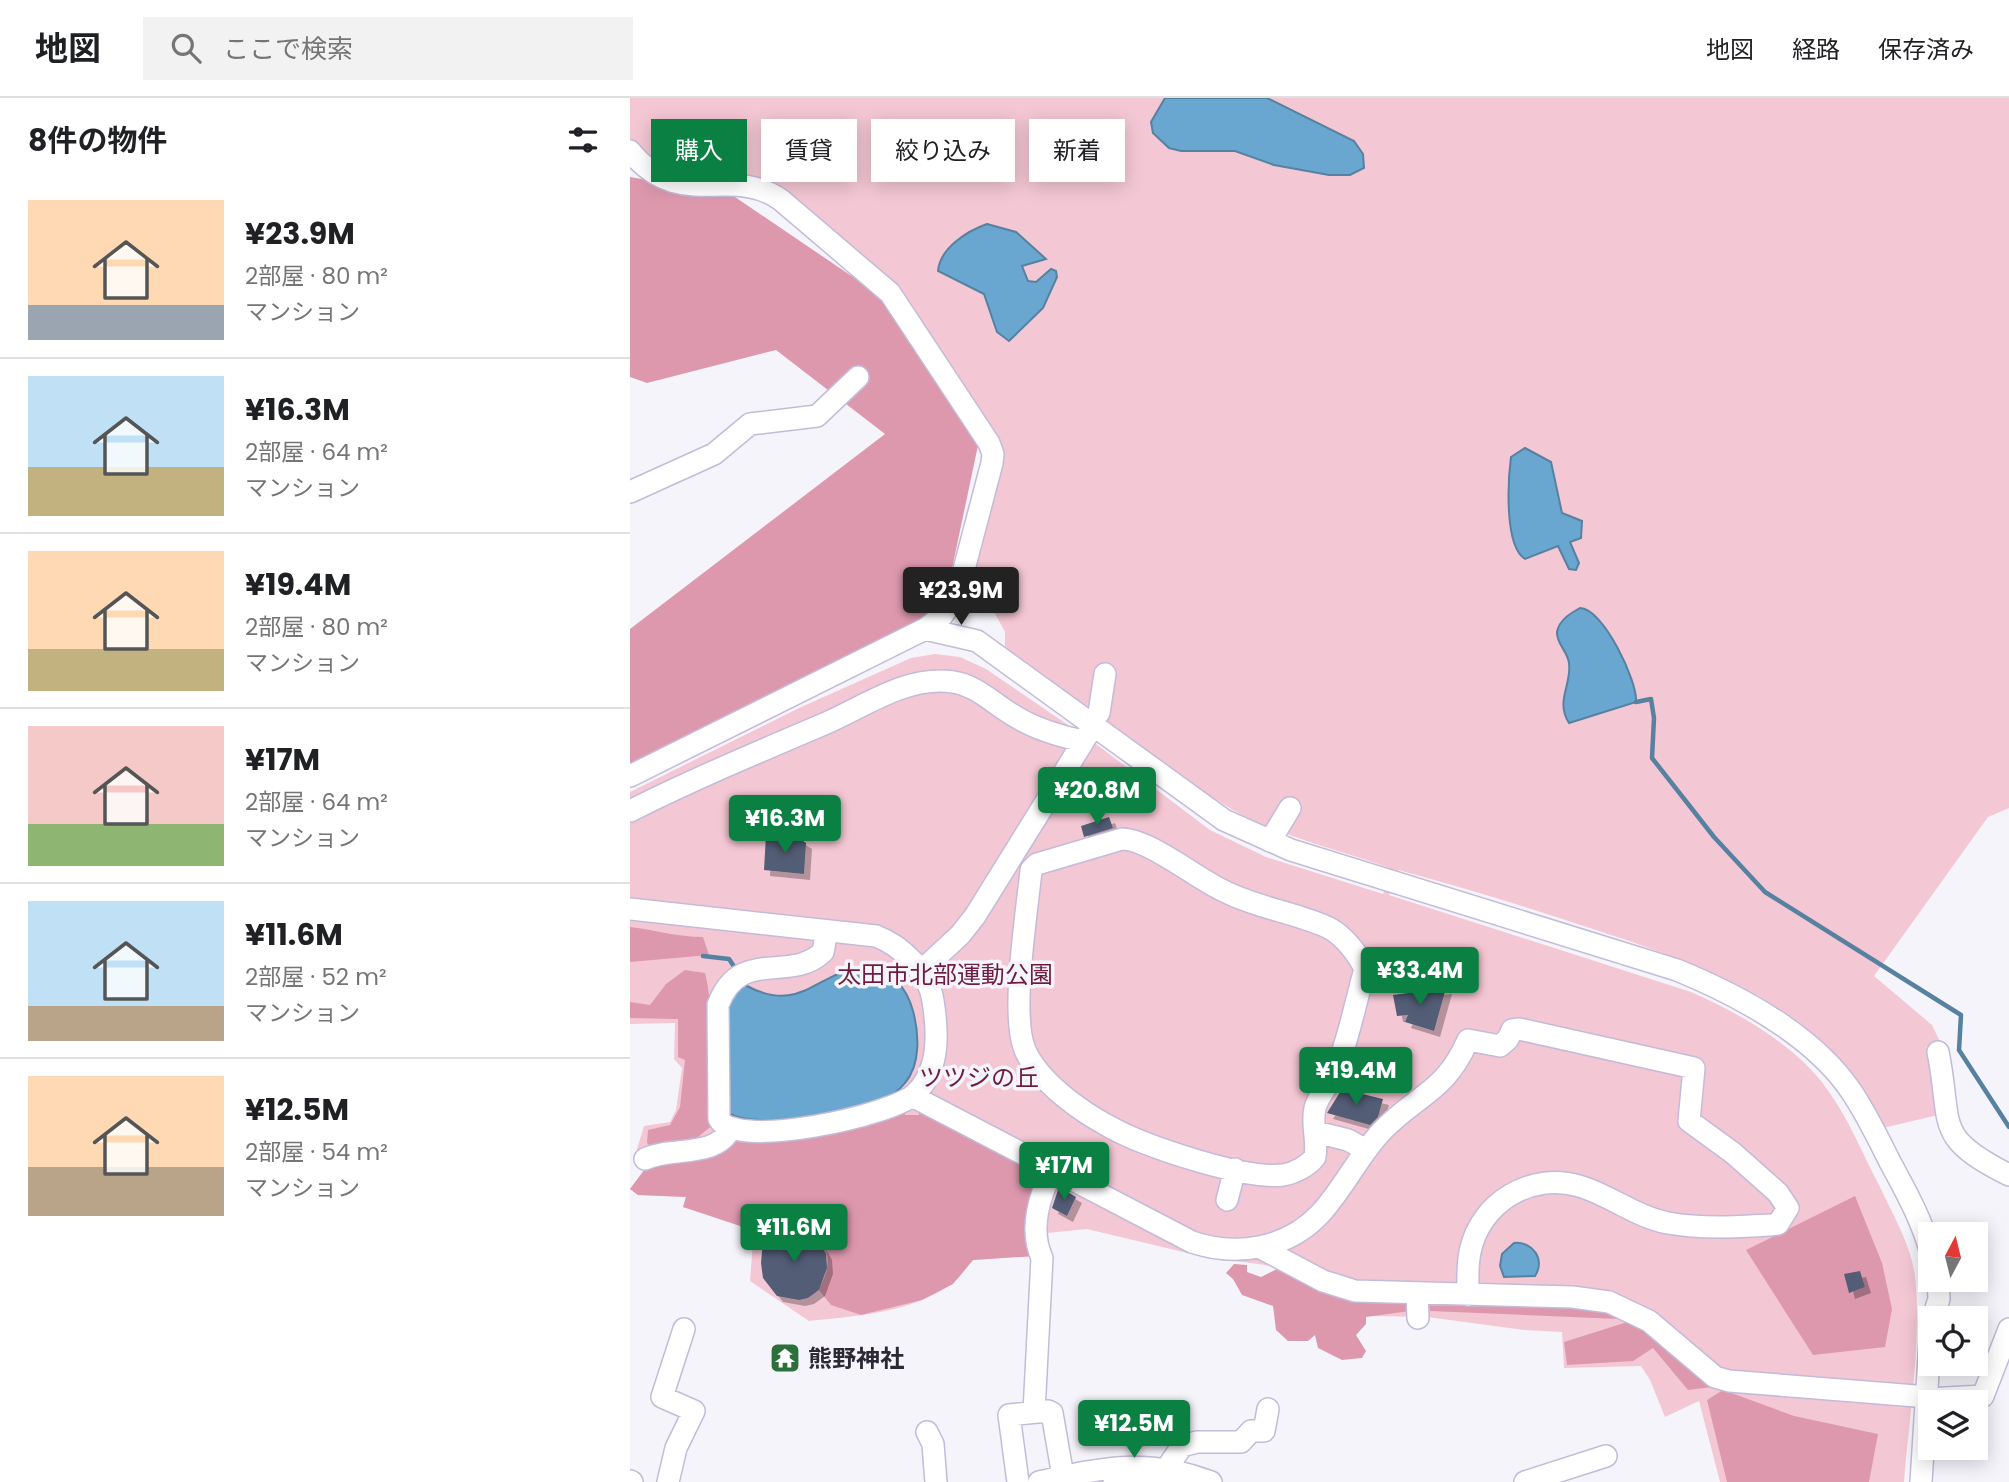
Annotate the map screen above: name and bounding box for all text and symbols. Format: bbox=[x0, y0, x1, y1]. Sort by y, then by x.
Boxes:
search box bbox=[143, 17, 633, 80]
text: 地図 bbox=[35, 25, 101, 72]
icon: search bbox=[167, 29, 205, 67]
text: ここで検索 bbox=[223, 31, 353, 67]
text: 地図 bbox=[1706, 33, 1754, 66]
text: 経路 bbox=[1792, 33, 1840, 66]
text: 保存済み bbox=[1878, 33, 1974, 66]
text: 8件の物件 bbox=[28, 119, 167, 162]
chip: 購入 bbox=[651, 119, 747, 182]
chip: 賃貸 bbox=[761, 119, 857, 182]
chip: 絞り込み bbox=[871, 119, 1015, 182]
chip: 新着 bbox=[1029, 119, 1125, 182]
icon: filters bbox=[564, 121, 602, 159]
text: ¥23.9M bbox=[245, 212, 355, 255]
icon: home bbox=[84, 228, 168, 312]
text: 2部屋 · 80 m² bbox=[245, 260, 388, 292]
text: マンション bbox=[245, 296, 360, 328]
text: ¥16.3M bbox=[245, 388, 350, 431]
icon: home bbox=[84, 404, 168, 488]
text: 2部屋 · 64 m² bbox=[245, 436, 388, 468]
text: マンション bbox=[245, 472, 360, 504]
text: ¥19.4M bbox=[245, 563, 351, 606]
pin: ¥23.9M bbox=[904, 568, 1018, 627]
text: ¥23.9M bbox=[919, 574, 1003, 606]
icon: home bbox=[84, 579, 168, 663]
text: 2部屋 · 80 m² bbox=[245, 611, 388, 643]
text: マンション bbox=[245, 647, 360, 679]
text: ¥17M bbox=[245, 738, 320, 781]
icon: home bbox=[84, 754, 168, 838]
pin: ¥20.8M bbox=[1040, 768, 1154, 827]
text: ¥20.8M bbox=[1054, 774, 1140, 806]
text: 2部屋 · 64 m² bbox=[245, 786, 388, 818]
pin: ¥16.3M bbox=[728, 796, 842, 855]
text: ¥16.3M bbox=[745, 802, 825, 834]
text: マンション bbox=[245, 822, 360, 854]
text: ¥11.6M bbox=[245, 913, 343, 956]
icon: home bbox=[84, 929, 168, 1013]
pin: ¥33.4M bbox=[1363, 948, 1477, 1007]
text: ¥33.4M bbox=[1377, 954, 1463, 986]
park label: 太田市北部運動公園 bbox=[837, 958, 1053, 991]
text: 2部屋 · 52 m² bbox=[245, 961, 386, 993]
text: マンション bbox=[245, 997, 360, 1029]
pin: ¥19.4M bbox=[1299, 1048, 1413, 1107]
text: ¥19.4M bbox=[1315, 1054, 1397, 1086]
park label: ツツジの丘 bbox=[919, 1061, 1039, 1094]
text: ¥12.5M bbox=[245, 1088, 349, 1131]
icon: home bbox=[84, 1104, 168, 1188]
text: 2部屋 · 54 m² bbox=[245, 1136, 388, 1168]
pin: ¥17M bbox=[1023, 1142, 1105, 1202]
text: ¥17M bbox=[1035, 1149, 1093, 1181]
text: マンション bbox=[245, 1172, 360, 1204]
pin: ¥11.6M bbox=[737, 1204, 851, 1264]
text: ¥11.6M bbox=[757, 1211, 831, 1243]
north arrow bbox=[1918, 1222, 1988, 1292]
map controls bbox=[1918, 1222, 1988, 1460]
button: locate bbox=[1918, 1306, 1988, 1376]
temple icon: 熊野神社 bbox=[768, 1341, 802, 1375]
place label: 熊野神社 bbox=[808, 1342, 904, 1375]
button: layers bbox=[1918, 1390, 1988, 1460]
pin: ¥12.5M bbox=[1077, 1400, 1191, 1460]
text: ¥12.5M bbox=[1094, 1407, 1174, 1439]

